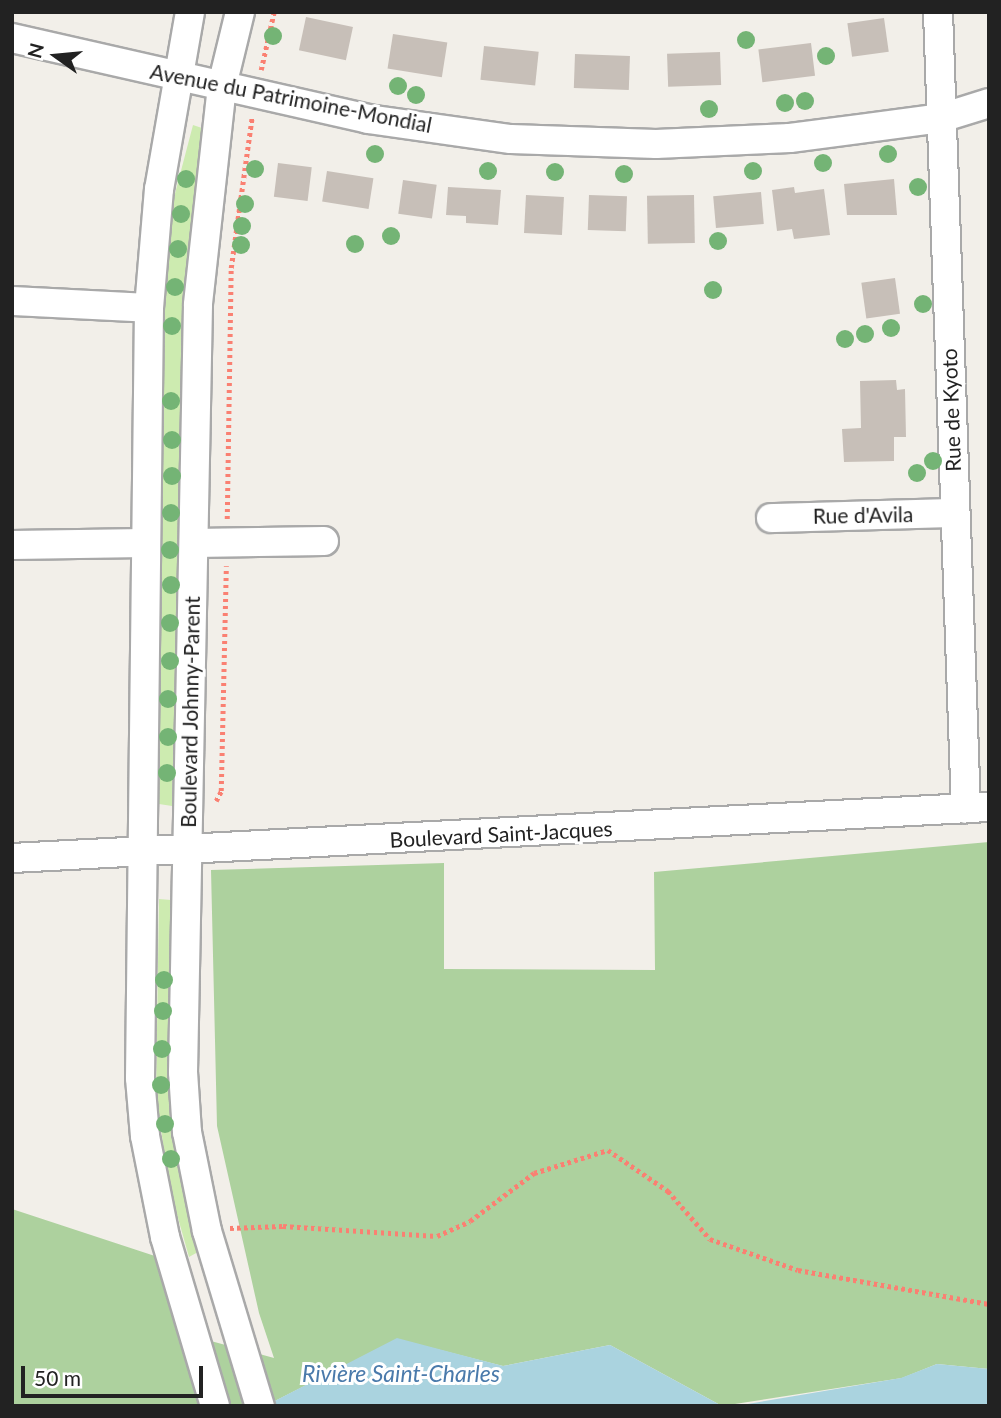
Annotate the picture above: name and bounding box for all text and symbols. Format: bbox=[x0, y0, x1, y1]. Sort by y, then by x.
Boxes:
north arrow bbox=[21, 21, 91, 91]
text: N bbox=[22, 40, 48, 60]
street label: Avenue du Patrimoine-Mondial bbox=[148, 58, 434, 138]
street label: Rue de Kyoto bbox=[936, 348, 966, 472]
street label: Rue d'Avila bbox=[813, 502, 913, 528]
street label: Boulevard Johnny-Parent bbox=[175, 596, 205, 828]
street label: Boulevard Saint-Jacques bbox=[389, 816, 613, 852]
scale bar bbox=[24, 1352, 206, 1396]
water label: Rivière Saint-Charles bbox=[302, 1359, 500, 1387]
text: 50 m bbox=[34, 1365, 81, 1390]

